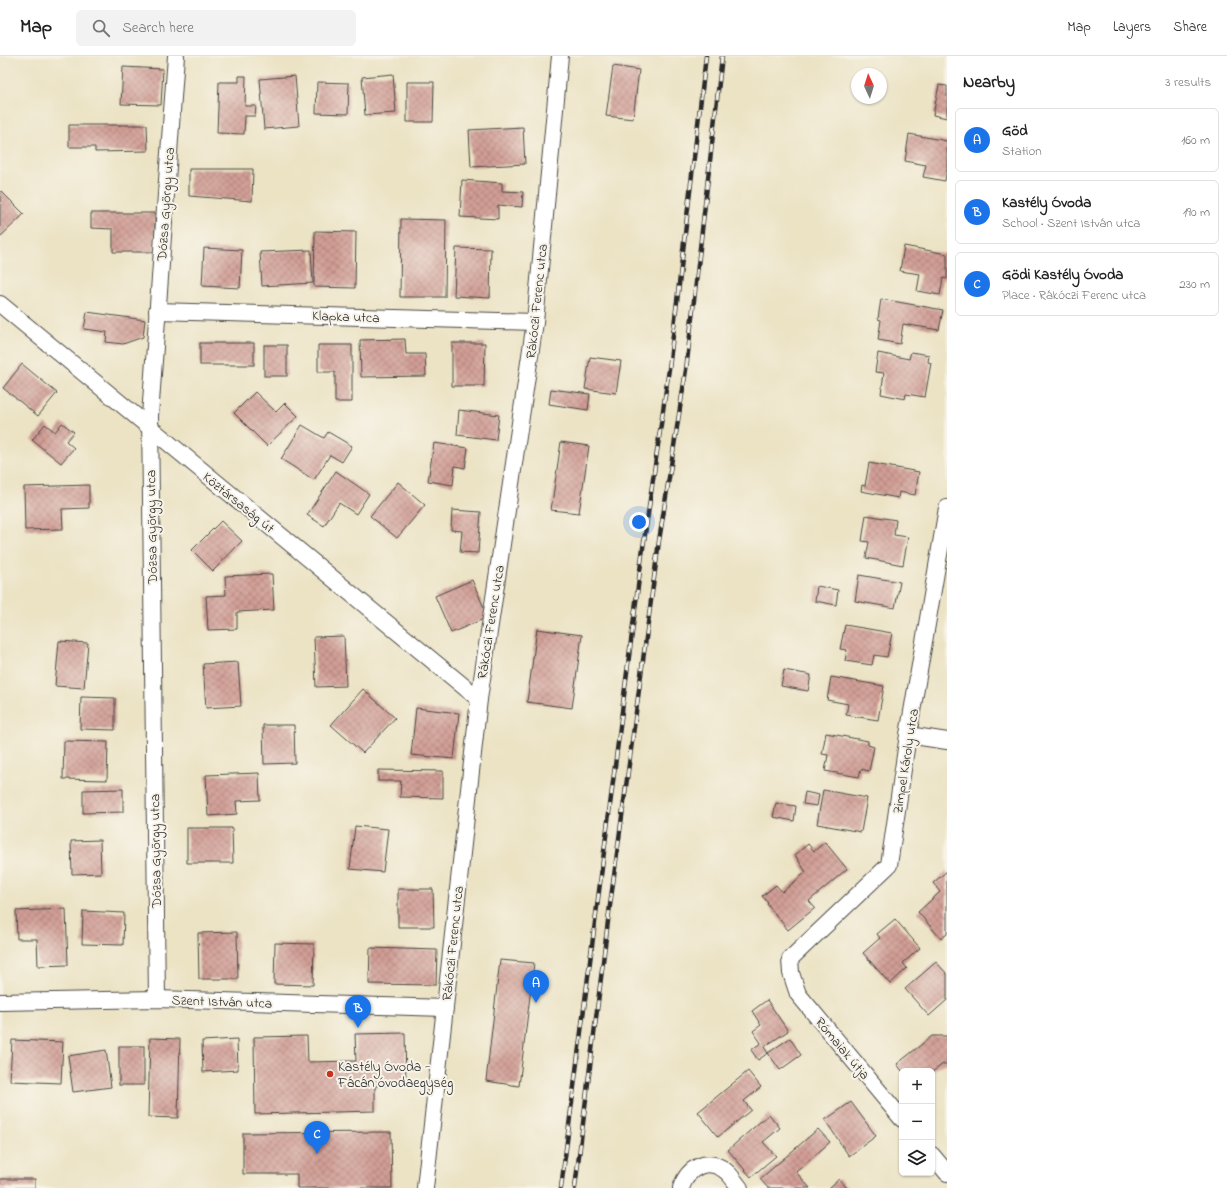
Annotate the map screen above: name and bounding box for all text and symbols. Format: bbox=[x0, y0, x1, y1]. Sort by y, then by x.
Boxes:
search box bbox=[76, 10, 356, 46]
text: Map bbox=[20, 14, 52, 41]
icon: search bbox=[90, 17, 112, 39]
text: Search here bbox=[122, 17, 194, 39]
text: Map bbox=[1067, 17, 1091, 38]
text: Layers bbox=[1113, 17, 1151, 38]
text: Share bbox=[1173, 17, 1207, 38]
north arrow bbox=[851, 68, 887, 104]
text: Nearby bbox=[963, 70, 1015, 95]
text: 3 results bbox=[1165, 73, 1211, 92]
text: Göd bbox=[1002, 120, 1028, 142]
text: A bbox=[973, 131, 981, 150]
text: 160 m bbox=[1181, 131, 1210, 150]
text: Station bbox=[1002, 142, 1042, 161]
street label: Dózsa György utca bbox=[152, 146, 182, 263]
text: Kastély Óvoda bbox=[1002, 192, 1091, 214]
text: B bbox=[973, 203, 981, 222]
text: 190 m bbox=[1183, 203, 1210, 222]
text: School · Szent István utca bbox=[1002, 214, 1140, 233]
street label: Rákóczi Ferenc utca bbox=[521, 243, 554, 360]
text: Gödi Kastély Óvoda bbox=[1002, 264, 1123, 286]
text: C bbox=[973, 275, 981, 294]
text: 230 m bbox=[1179, 275, 1210, 294]
text: Place · Rákóczi Ferenc utca bbox=[1002, 286, 1146, 305]
street label: Klapka utca bbox=[312, 306, 380, 329]
street label: Köztársaság út bbox=[197, 467, 279, 540]
street label: Dózsa György utca bbox=[141, 470, 165, 585]
your location bbox=[629, 512, 649, 532]
street label: Rákóczi Ferenc utca bbox=[472, 564, 511, 681]
street label: Zimpel Károly utca bbox=[888, 707, 926, 815]
street label: Dózsa György utca bbox=[145, 794, 169, 909]
street label: Rákóczi Ferenc utca bbox=[437, 885, 470, 1002]
pin: A bbox=[523, 970, 549, 1003]
street label: Szent István utca bbox=[171, 990, 273, 1015]
pin: B bbox=[345, 995, 371, 1028]
street label: Rómaiak útja bbox=[809, 1013, 874, 1085]
place label: Kastély Óvoda - Fácán óvodaegység bbox=[337, 1057, 453, 1095]
map controls bbox=[899, 1068, 935, 1176]
button: + bbox=[899, 1068, 935, 1104]
marker: Kastély Óvoda - Fácán óvodaegység bbox=[325, 1069, 335, 1079]
button: − bbox=[899, 1104, 935, 1140]
pin: C bbox=[304, 1121, 330, 1154]
button: layers bbox=[899, 1140, 935, 1176]

